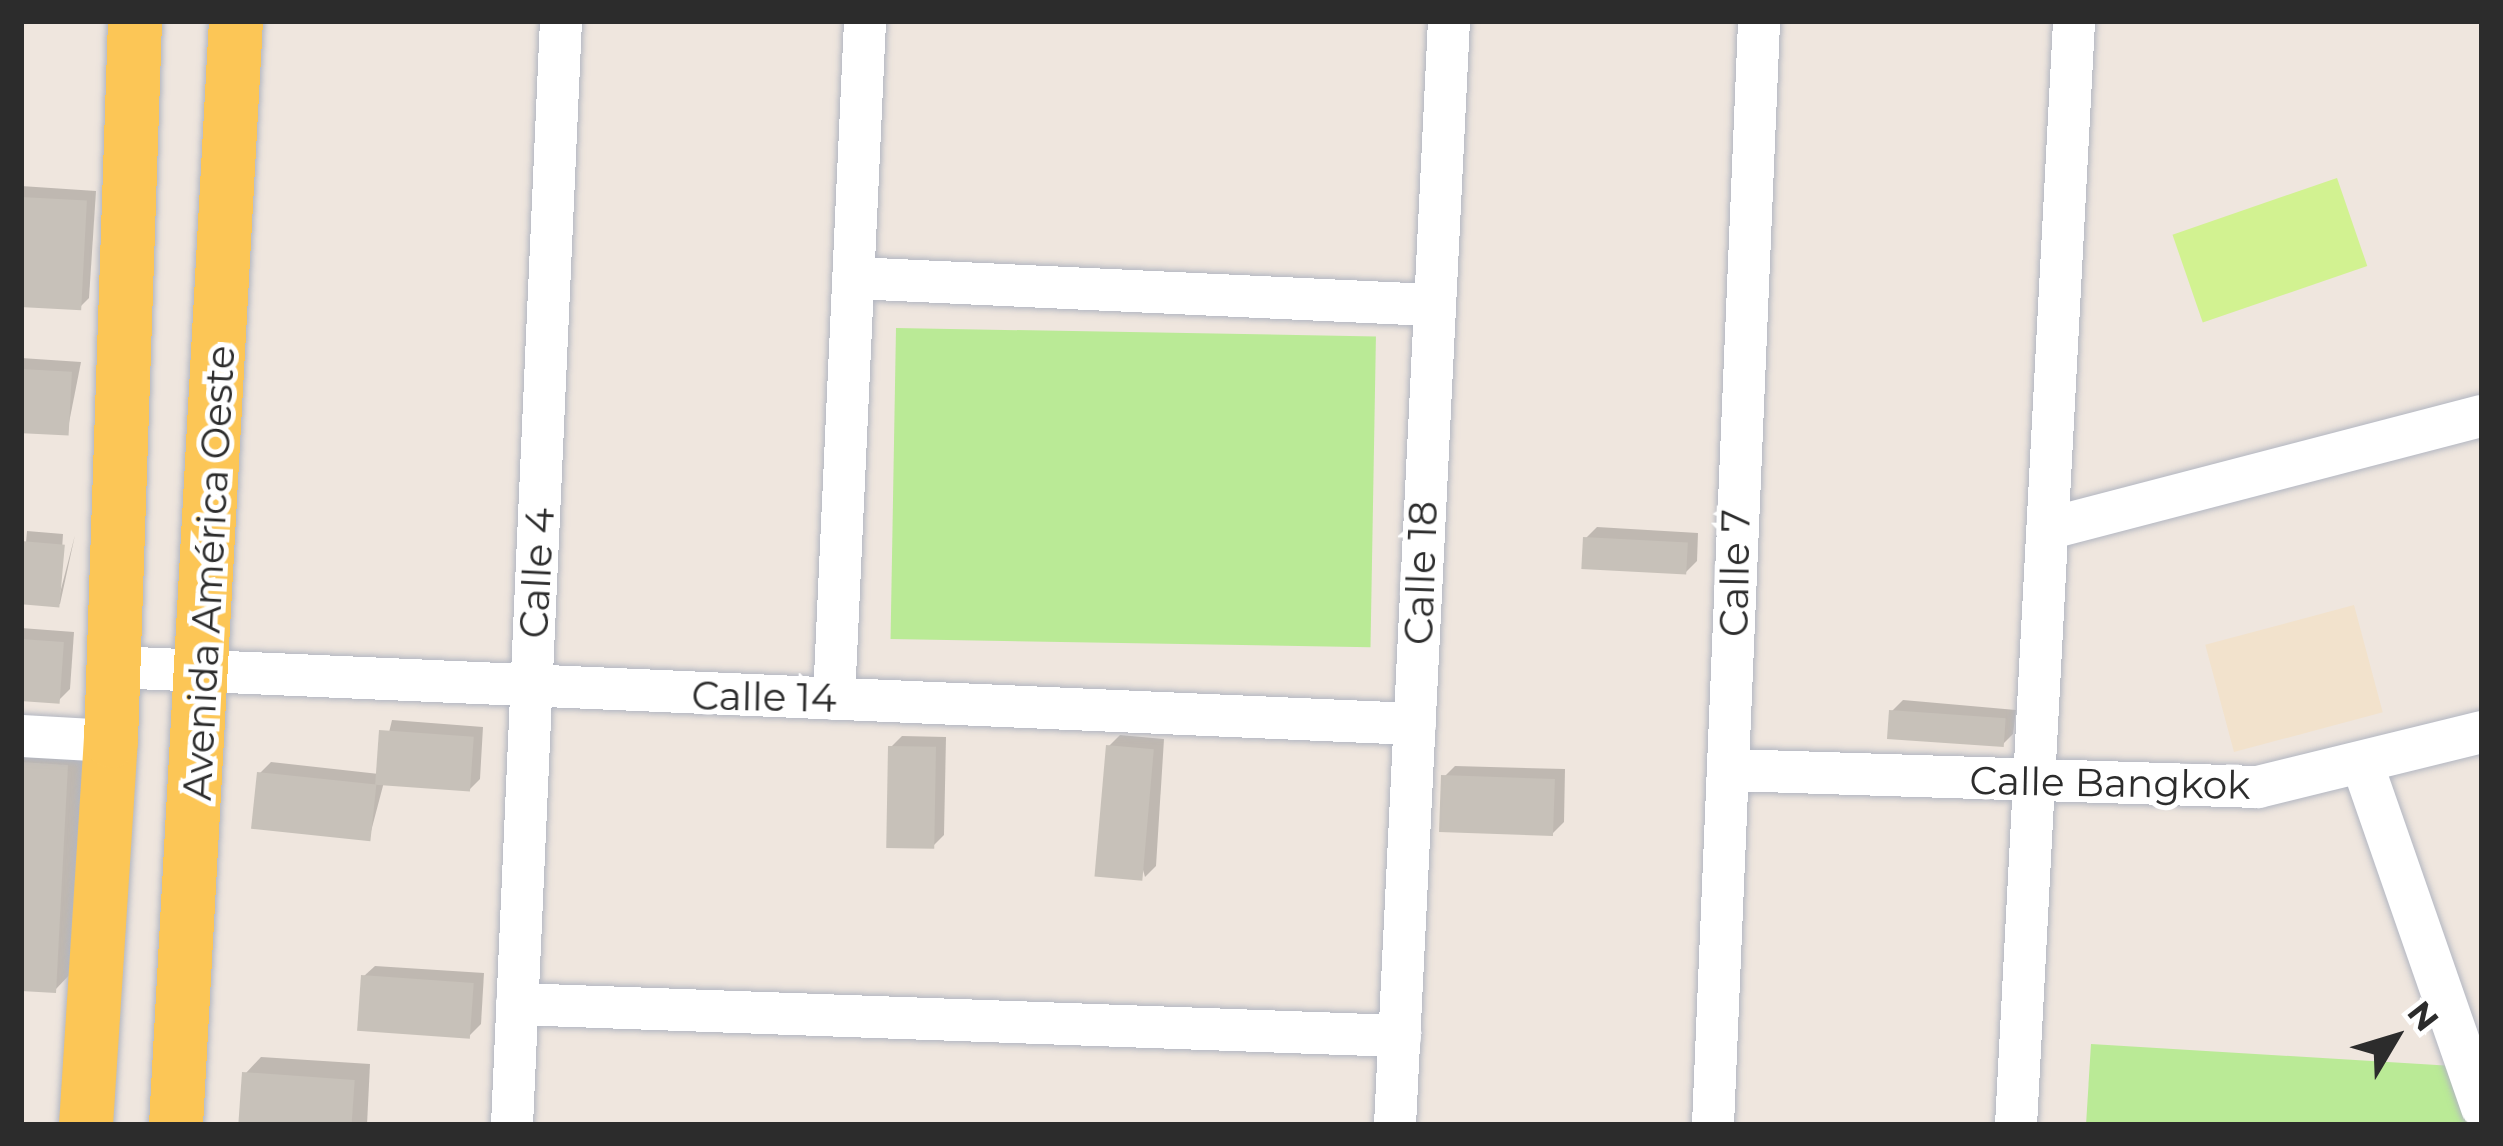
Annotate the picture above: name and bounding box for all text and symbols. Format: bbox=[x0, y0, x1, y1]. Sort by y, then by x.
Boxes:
street label: Avenida América Oeste bbox=[174, 344, 244, 802]
street label: Calle 18 bbox=[1395, 500, 1447, 646]
street label: Calle 4 bbox=[510, 506, 564, 640]
street label: Calle 7 bbox=[1710, 509, 1760, 637]
street label: Calle 14 bbox=[691, 672, 837, 722]
street label: Calle Bangkok bbox=[1969, 757, 2251, 809]
north arrow bbox=[2335, 978, 2455, 1098]
text: N bbox=[2399, 993, 2447, 1039]

